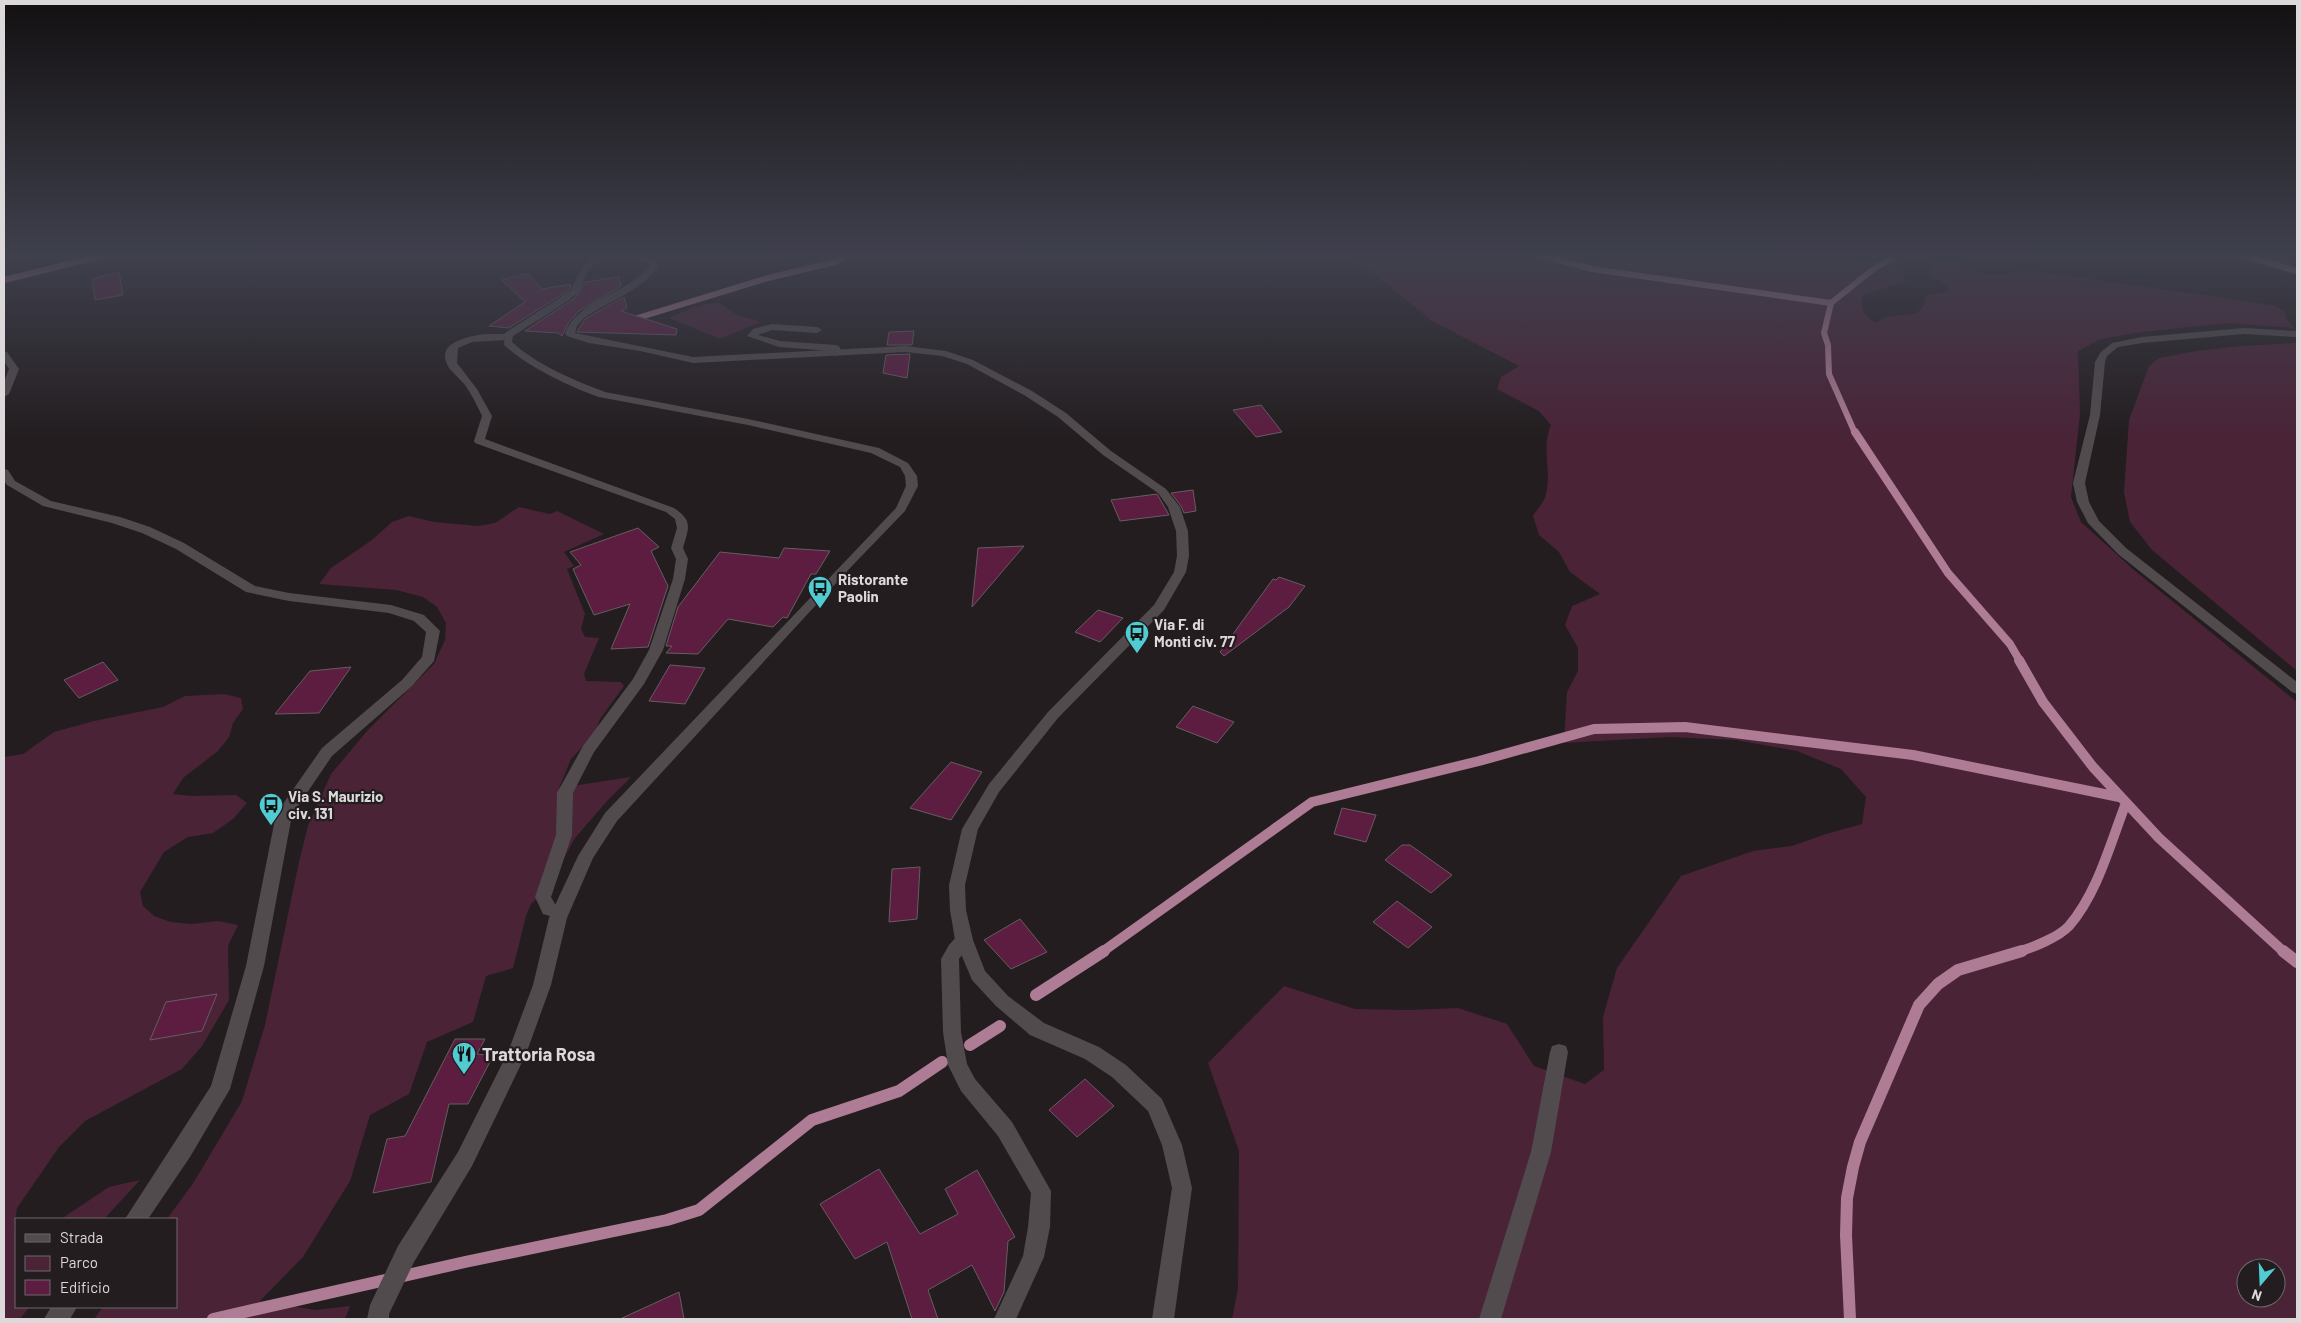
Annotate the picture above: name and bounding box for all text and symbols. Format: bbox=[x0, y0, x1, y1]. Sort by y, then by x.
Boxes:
place label: Ristorante Paolin bbox=[838, 570, 908, 605]
bus stop icon: Ristorante Paolin bbox=[807, 575, 833, 609]
place label: Via F. di Monti civ. 77 bbox=[1154, 615, 1235, 650]
bus stop icon: Via F. di Monti civ. 77 bbox=[1124, 620, 1150, 654]
place label: Via S. Maurizio civ. 131 bbox=[288, 787, 383, 822]
bus stop icon: Via S. Maurizio civ. 131 bbox=[258, 792, 284, 826]
restaurant icon: Trattoria Rosa bbox=[451, 1041, 477, 1075]
place label: Trattoria Rosa bbox=[482, 1043, 595, 1065]
legend bbox=[15, 1218, 178, 1308]
text: Strada bbox=[60, 1228, 103, 1246]
text: Parco bbox=[60, 1253, 98, 1271]
north arrow bbox=[2236, 1258, 2286, 1308]
text: Edificio bbox=[60, 1278, 110, 1296]
text: N bbox=[2249, 1286, 2264, 1305]

